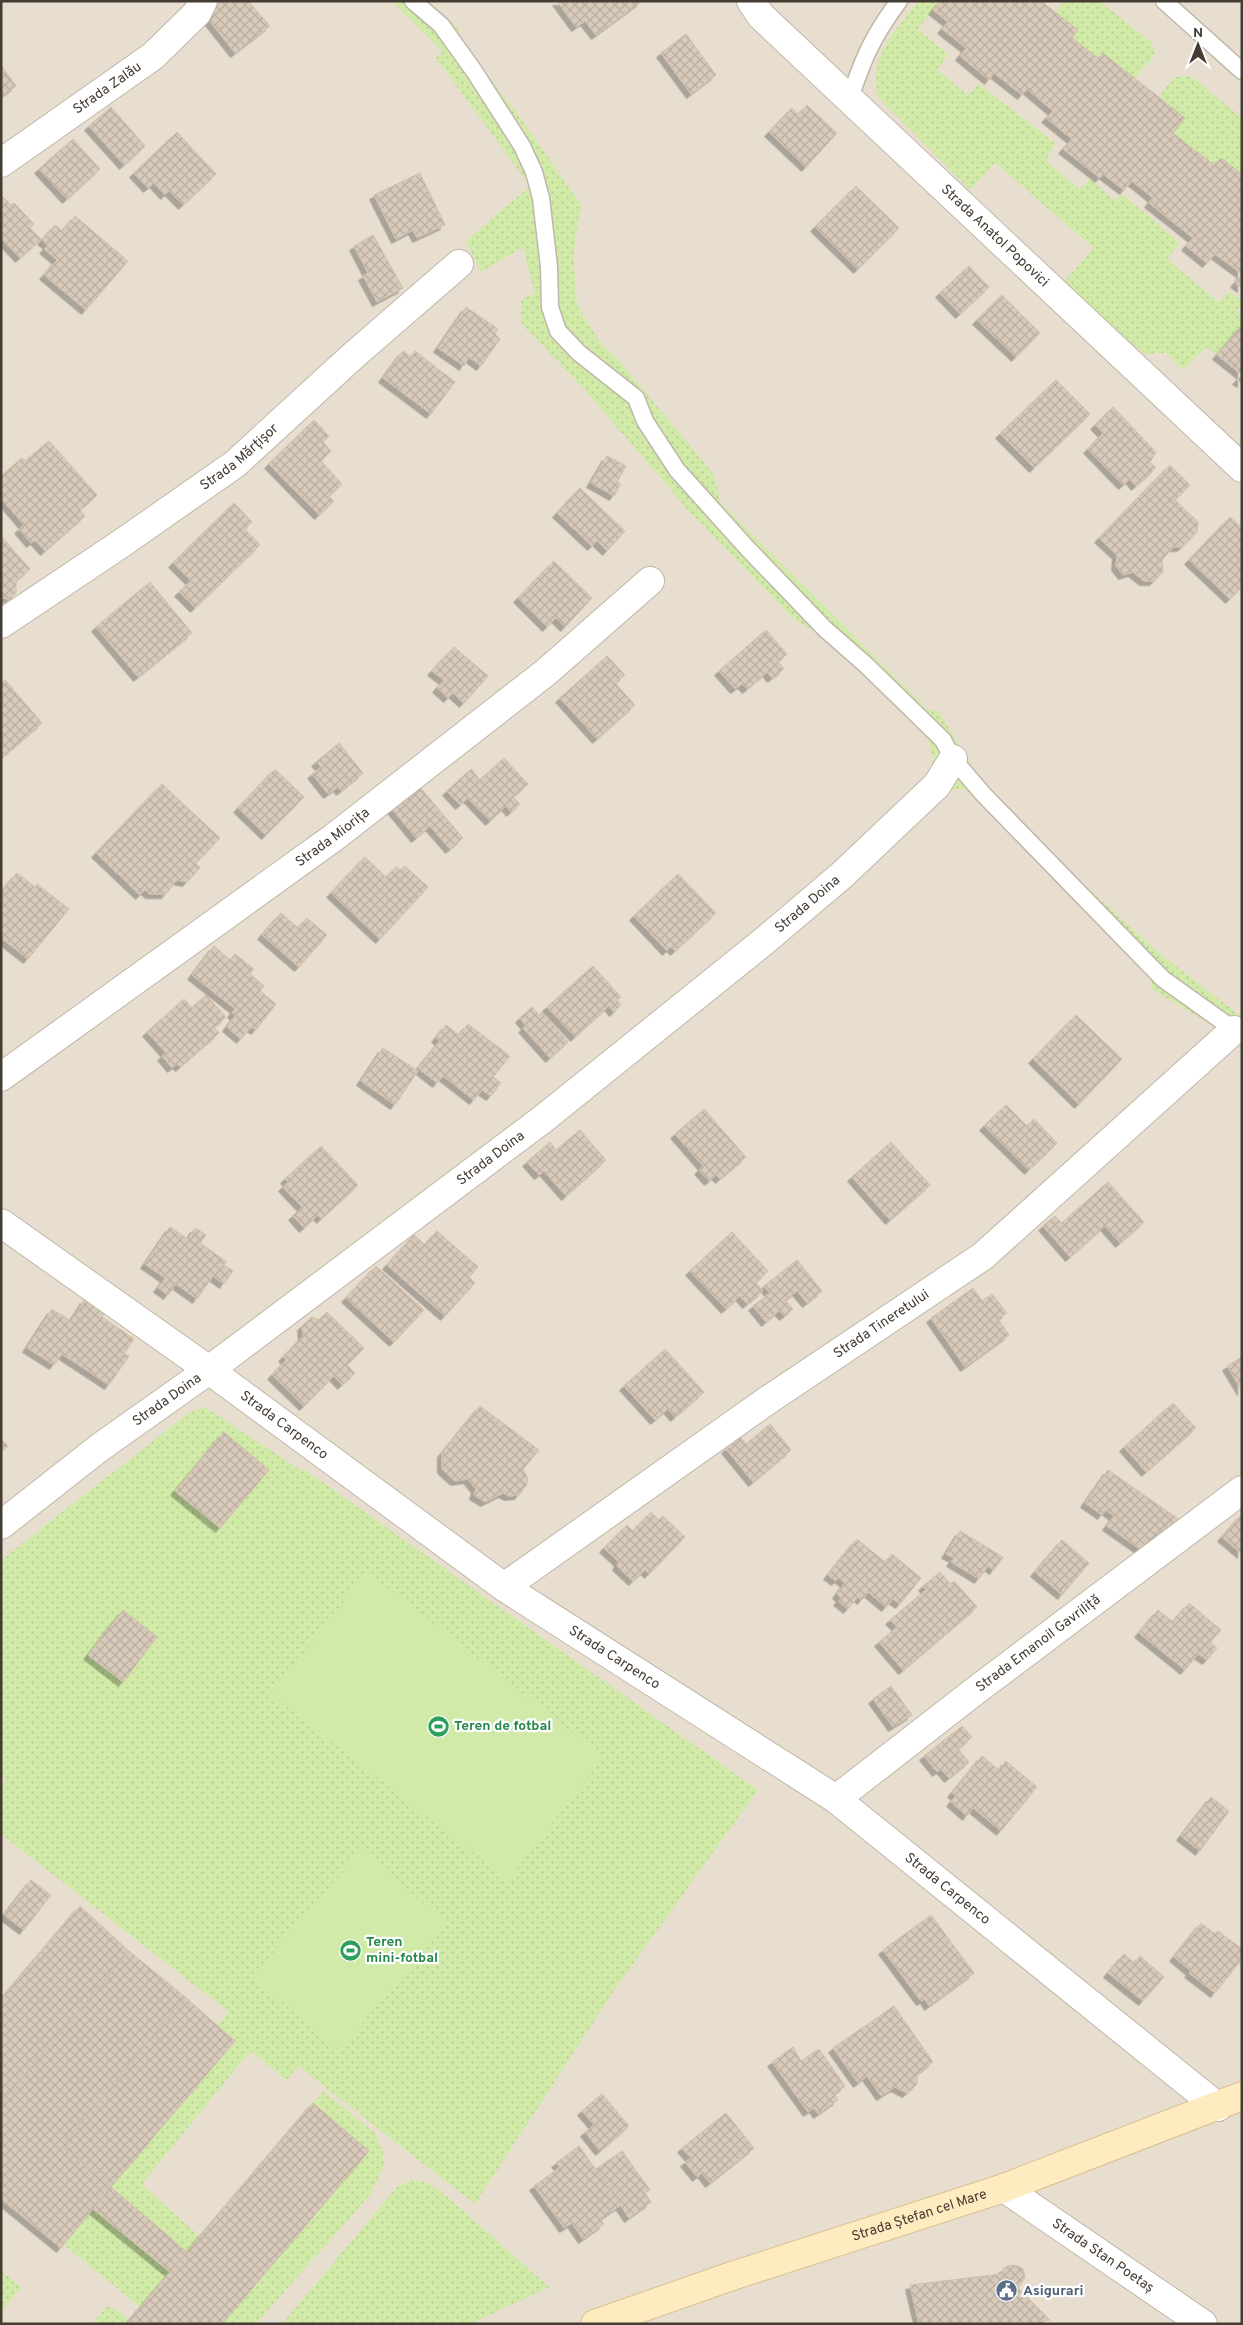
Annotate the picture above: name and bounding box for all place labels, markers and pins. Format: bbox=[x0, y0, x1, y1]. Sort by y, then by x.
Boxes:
sports icon: Teren de fotbal bbox=[426, 1714, 450, 1738]
place label: Teren de fotbal bbox=[454, 1718, 551, 1735]
place label: Teren mini-fotbal bbox=[366, 1934, 438, 1967]
sports icon: Teren mini-fotbal bbox=[338, 1938, 362, 1962]
public building icon: Asigurari bbox=[995, 2279, 1019, 2303]
place label: Asigurari bbox=[1023, 2283, 1083, 2300]

